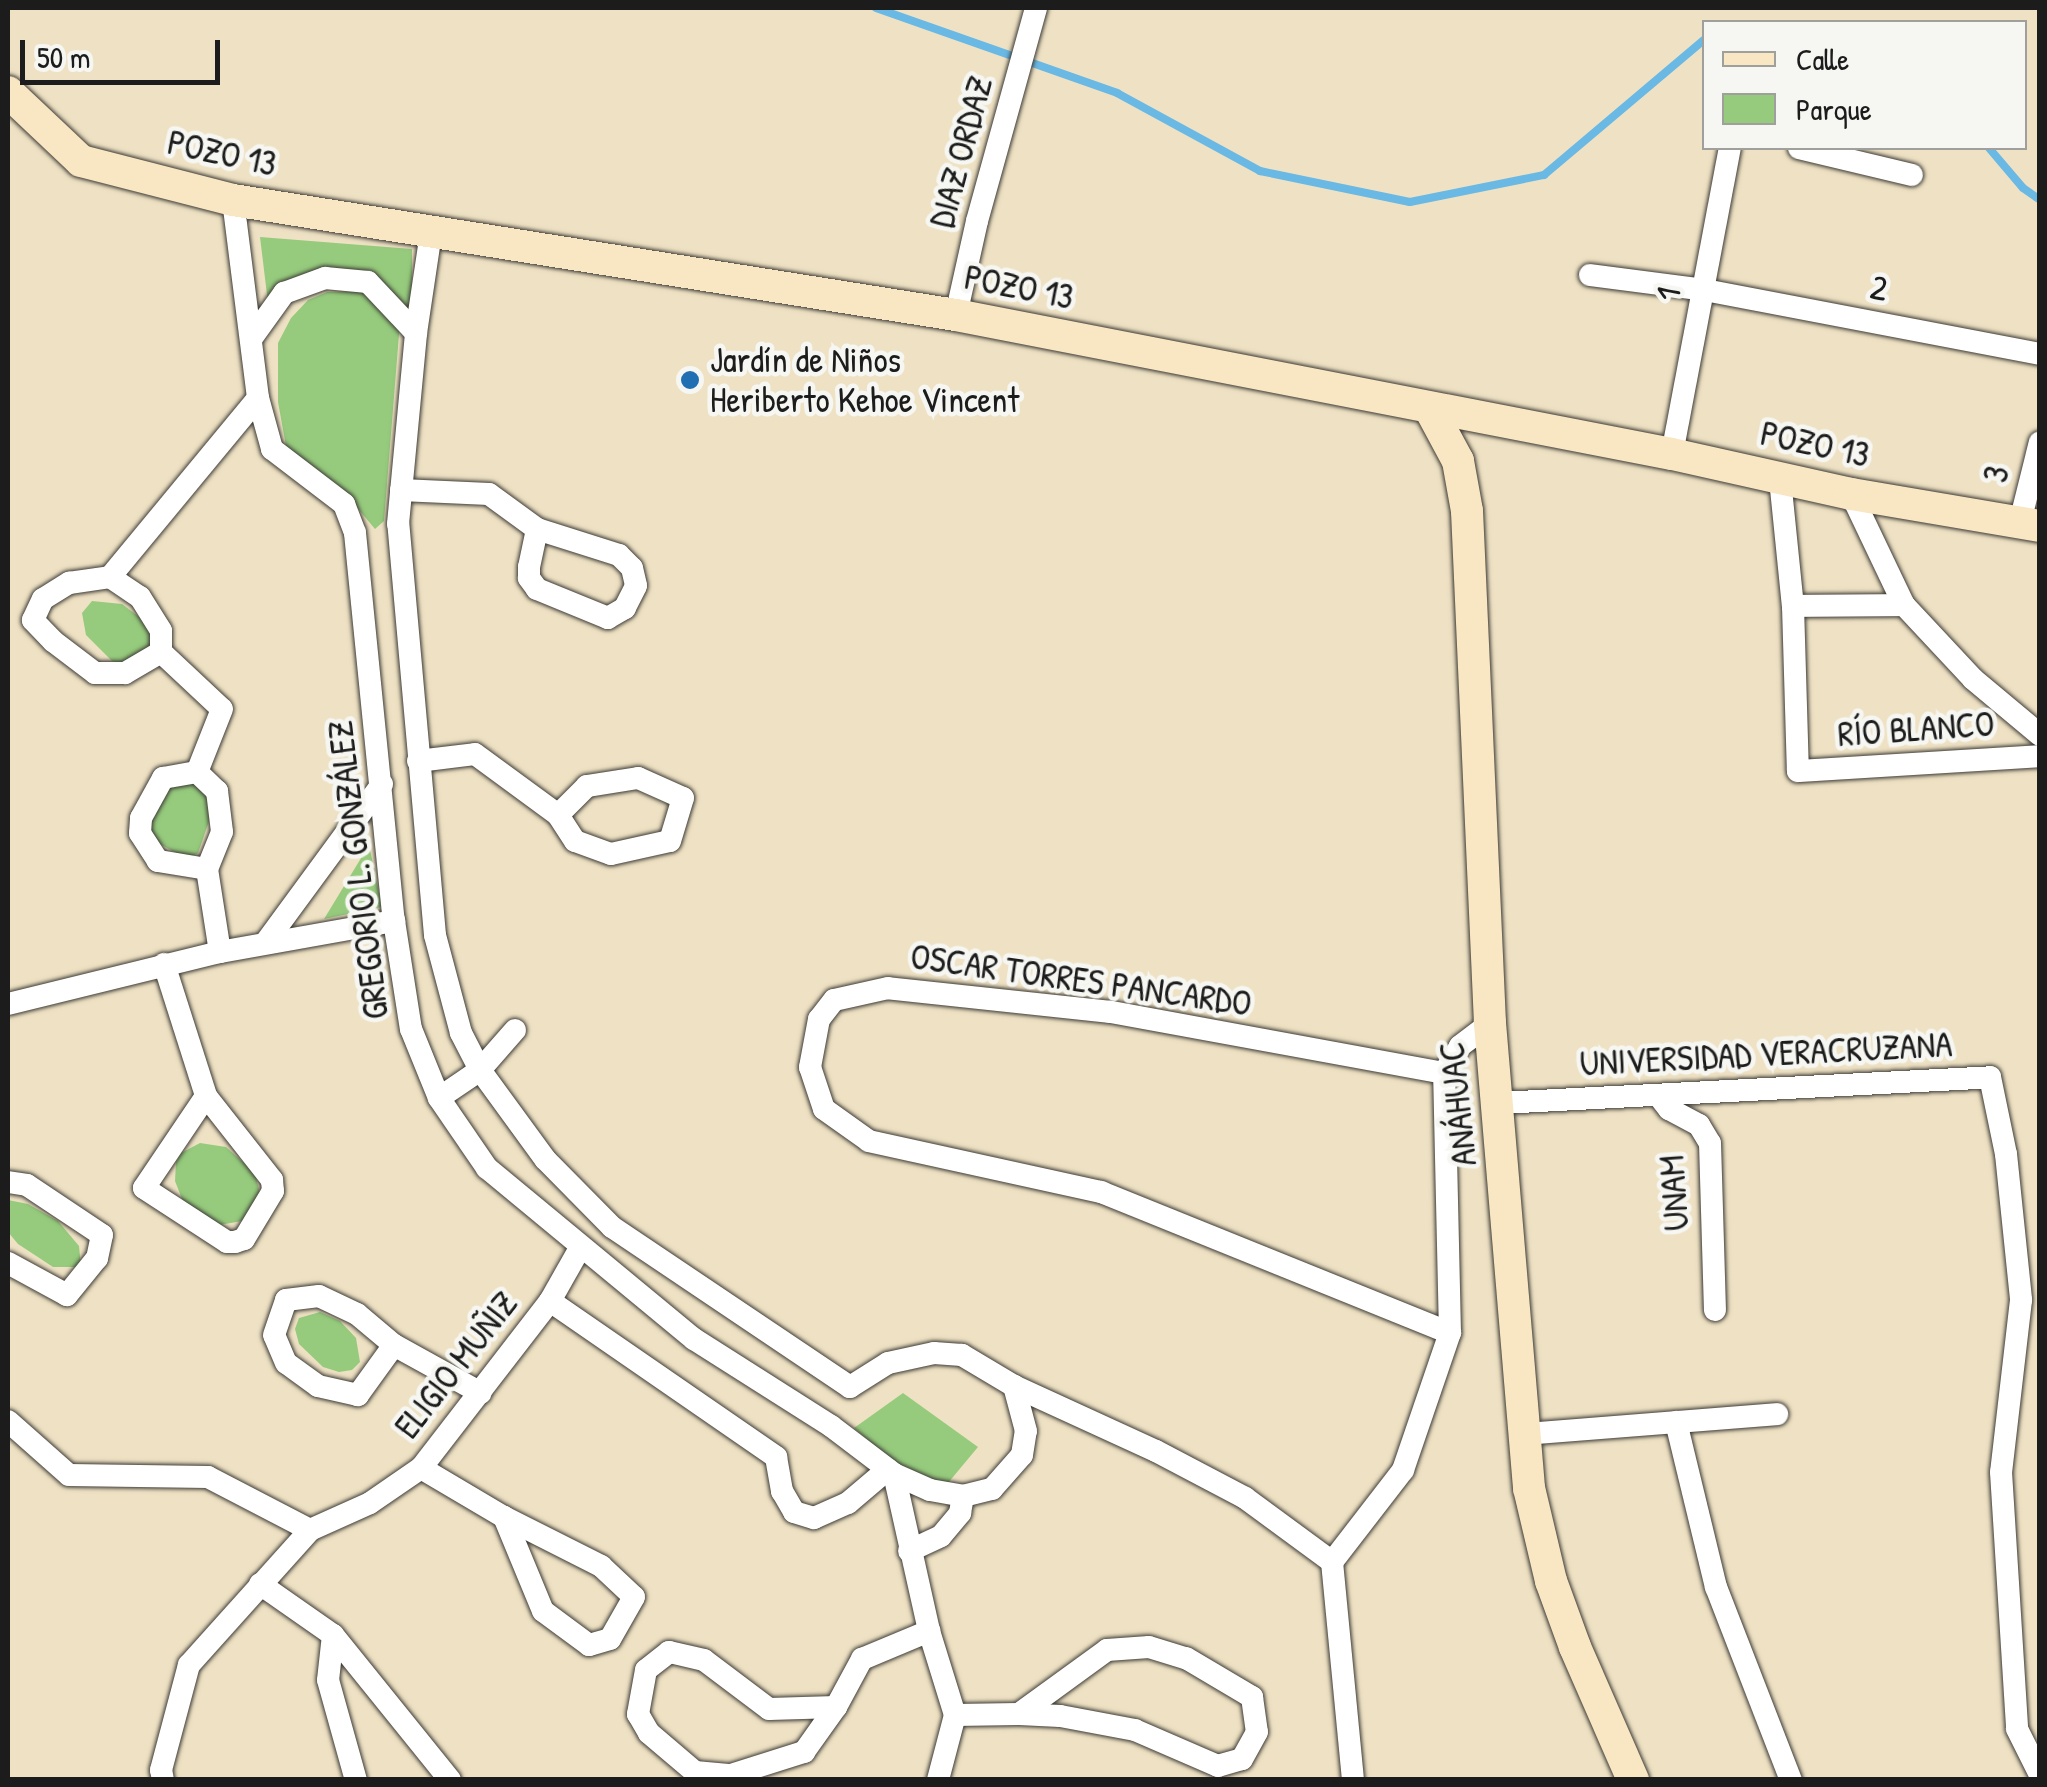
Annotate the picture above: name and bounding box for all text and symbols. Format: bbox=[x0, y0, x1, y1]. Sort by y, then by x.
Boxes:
scale bar bbox=[25, 20, 225, 82]
legend bbox=[1702, 20, 2027, 150]
text: 50 m bbox=[37, 37, 90, 77]
text: Calle bbox=[1796, 39, 1849, 79]
street label: DIAZ ORDAZ bbox=[921, 72, 1001, 232]
text: Parque bbox=[1796, 89, 1872, 129]
street label: POZO 13 bbox=[164, 121, 280, 185]
street label: POZO 13 bbox=[961, 256, 1077, 318]
street label: 2 bbox=[1867, 266, 1891, 310]
street label: 1 bbox=[1646, 284, 1690, 304]
place label: Jardín de Niños Heriberto Kehoe Vincent bbox=[710, 339, 1019, 421]
marker: Jardín de Niños Heriberto Kehoe Vincent bbox=[679, 369, 701, 391]
street label: POZO 13 bbox=[1757, 412, 1873, 476]
street label: 3 bbox=[1974, 461, 2018, 487]
street label: RÍO BLANCO bbox=[1836, 703, 1996, 755]
street label: GREGORIO L. GONZÁLEZ bbox=[319, 718, 397, 1022]
street label: OSCAR TORRES PANCARDO bbox=[908, 935, 1254, 1025]
street label: UNIVERSIDAD VERACRUZANA bbox=[1579, 1023, 1953, 1085]
street label: ANÁHUAC bbox=[1431, 1040, 1485, 1168]
street label: UNAM bbox=[1650, 1154, 1698, 1232]
street label: ELIGIO MUÑIZ bbox=[386, 1284, 526, 1446]

